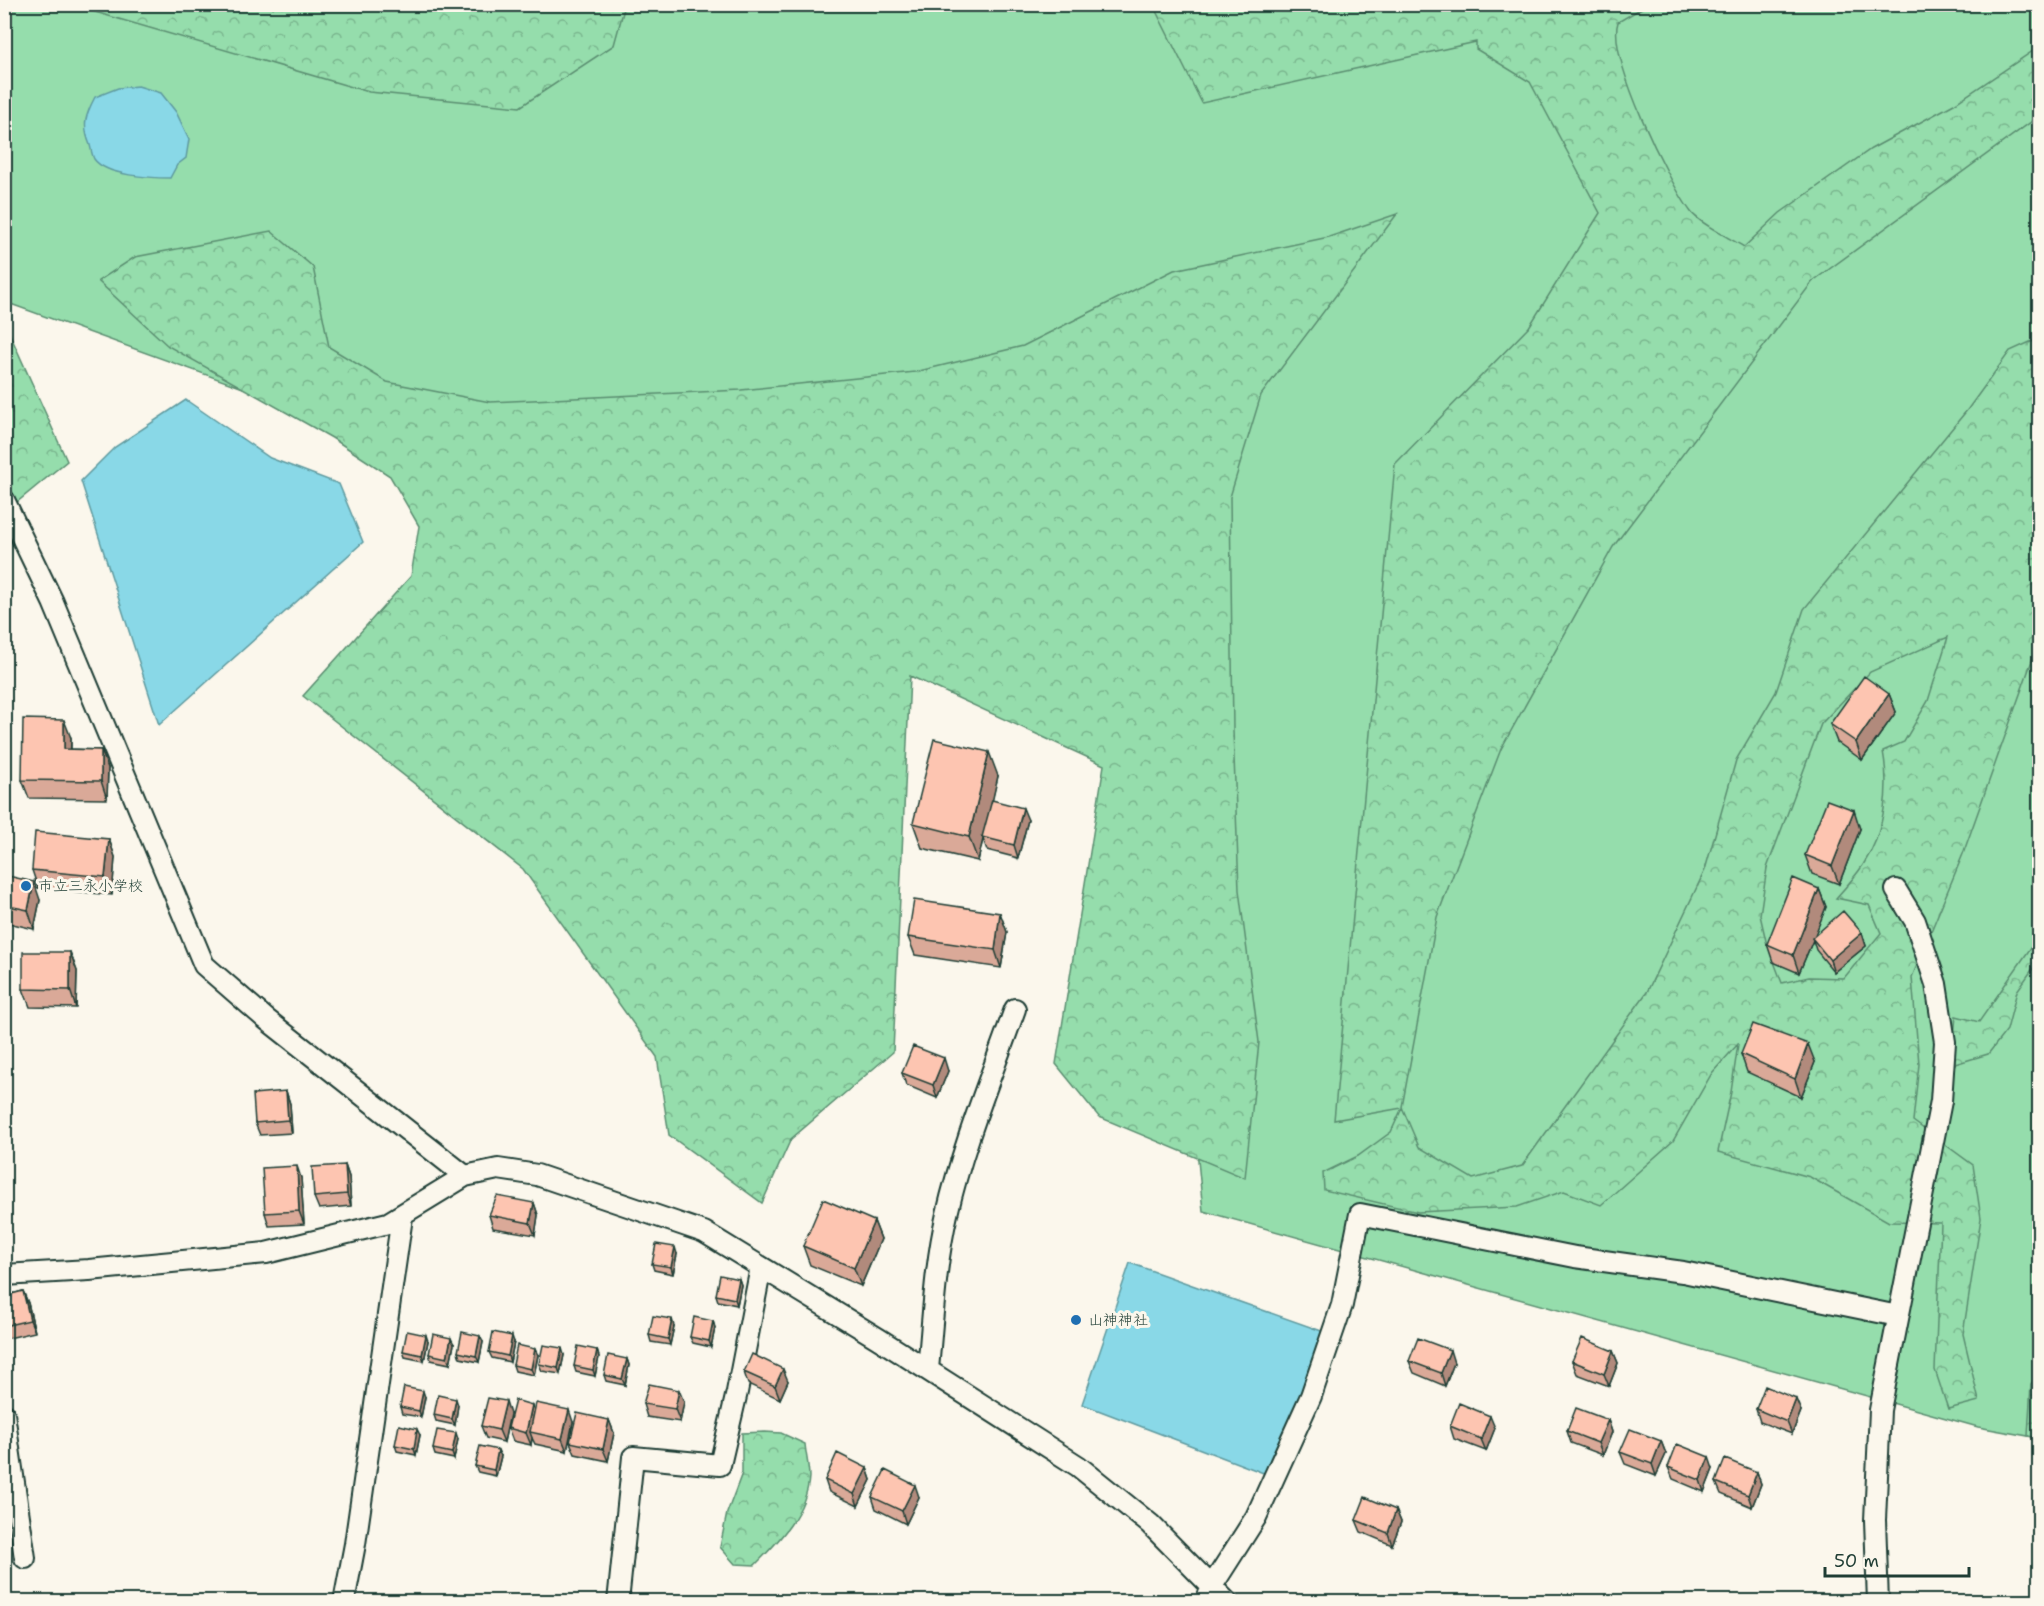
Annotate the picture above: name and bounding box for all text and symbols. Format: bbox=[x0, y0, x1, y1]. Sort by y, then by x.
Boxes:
place label: 市立三永小学校 bbox=[38, 876, 143, 896]
marker: 市立三永小学校 bbox=[19, 879, 33, 893]
place label: 山神神社 bbox=[1088, 1310, 1148, 1330]
marker: 山神神社 bbox=[1069, 1313, 1083, 1327]
scale bar bbox=[1825, 1540, 1969, 1578]
text: 50 m bbox=[1834, 1549, 1879, 1573]

